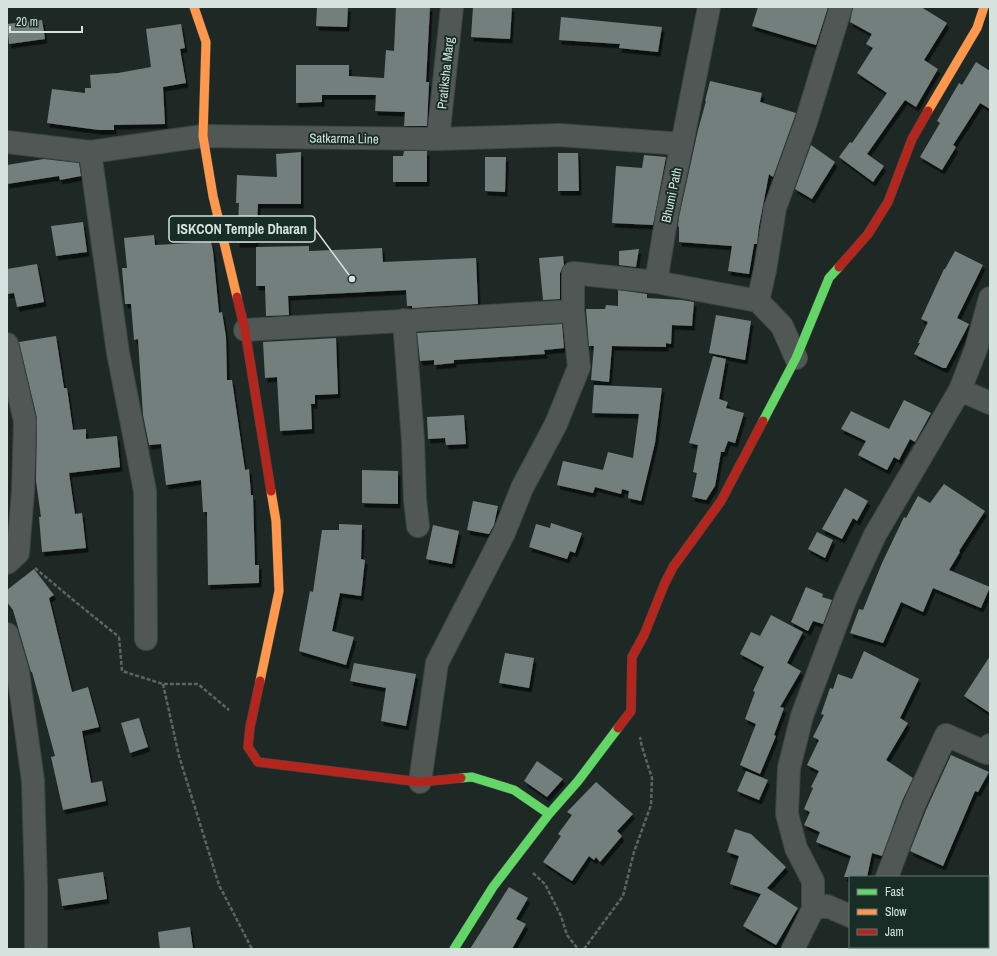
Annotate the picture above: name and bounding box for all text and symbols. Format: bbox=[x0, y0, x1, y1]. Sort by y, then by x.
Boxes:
scale bar bbox=[10, 8, 82, 34]
text: 20 m bbox=[16, 14, 38, 30]
street label: Pratiksha Marg bbox=[433, 36, 458, 110]
street label: Satkarma Line bbox=[309, 129, 379, 148]
street label: Bhumi Path bbox=[657, 166, 686, 224]
callout: ISKCON Temple Dharan bbox=[169, 216, 315, 242]
text: ISKCON Temple Dharan bbox=[177, 220, 307, 238]
legend bbox=[849, 876, 989, 948]
text: Fast bbox=[885, 884, 904, 900]
text: Slow bbox=[885, 904, 907, 920]
text: Jam bbox=[885, 924, 904, 940]

